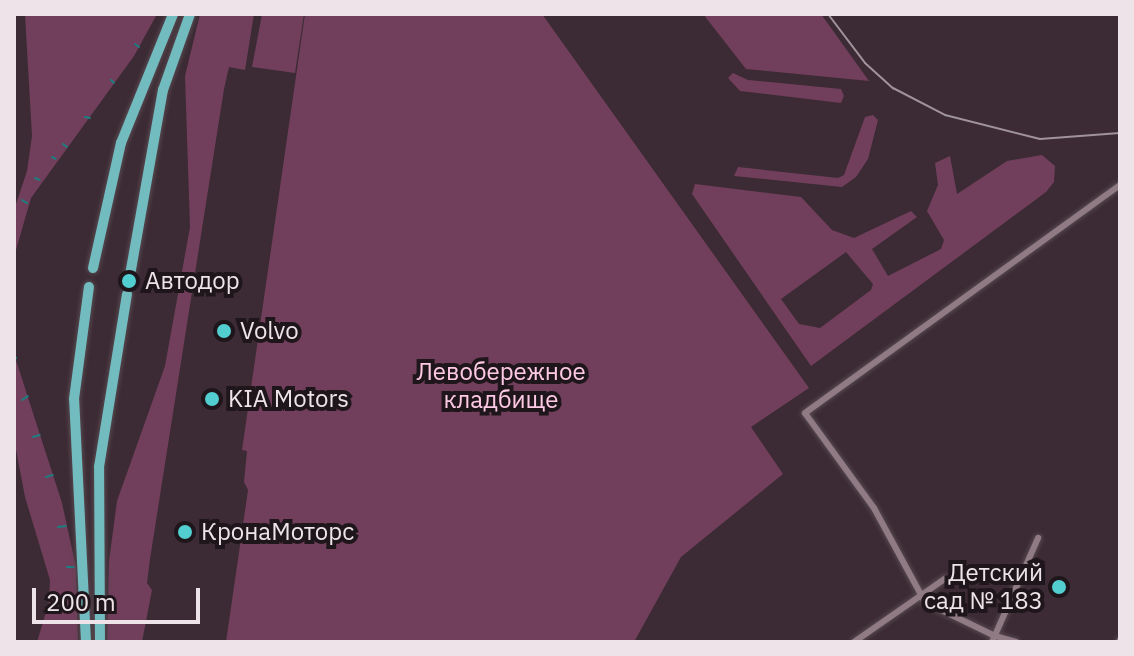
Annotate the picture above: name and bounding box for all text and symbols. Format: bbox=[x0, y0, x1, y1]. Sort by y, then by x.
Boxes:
place label: Автодор bbox=[145, 267, 240, 295]
marker: Автодор bbox=[120, 272, 138, 290]
place label: Volvo bbox=[240, 317, 299, 345]
marker: Volvo bbox=[215, 322, 233, 340]
park label: Левобережное кладбище bbox=[416, 358, 586, 414]
place label: KIA Motors bbox=[228, 385, 349, 413]
marker: KIA Motors bbox=[203, 390, 221, 408]
place label: КронаМоторс bbox=[201, 518, 354, 546]
marker: КронаМоторс bbox=[176, 523, 194, 541]
place label: Детский сад № 183 bbox=[924, 559, 1043, 615]
scale bar bbox=[36, 572, 204, 622]
marker: Детский сад № 183 bbox=[1050, 578, 1068, 596]
text: 200 m bbox=[46, 586, 116, 618]

